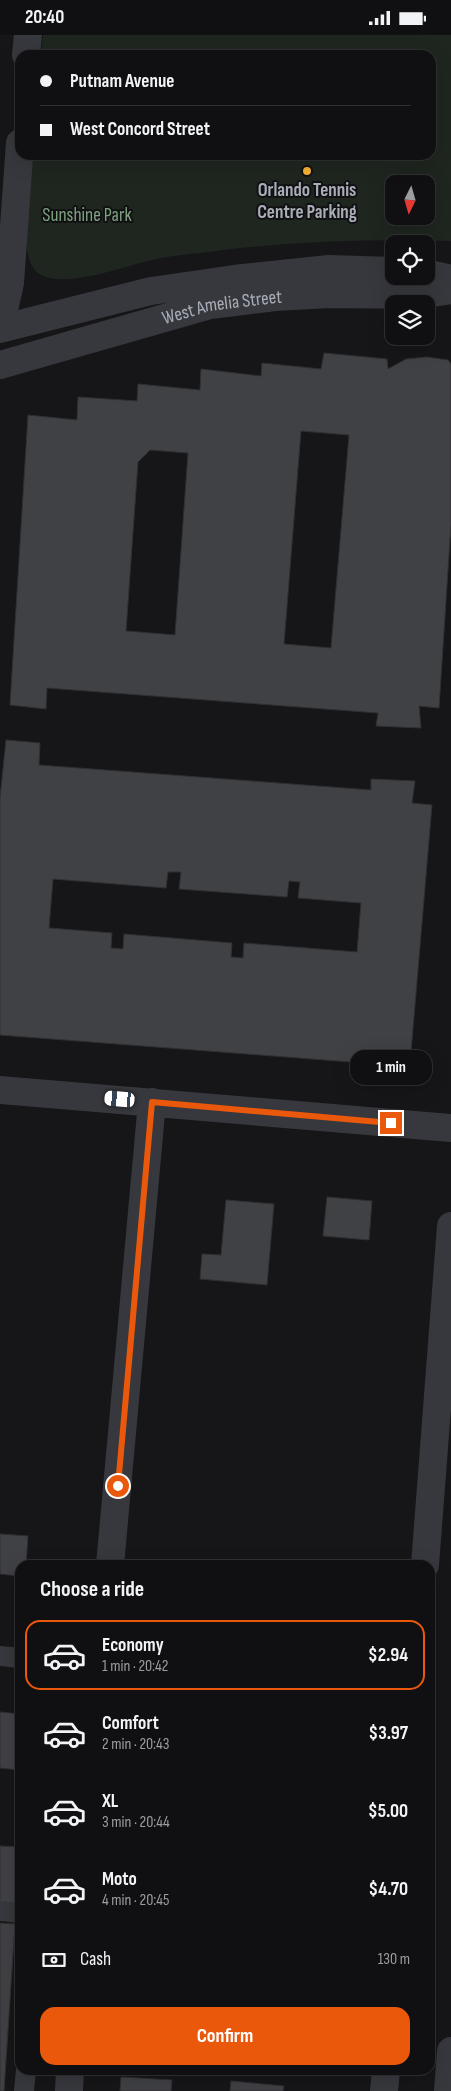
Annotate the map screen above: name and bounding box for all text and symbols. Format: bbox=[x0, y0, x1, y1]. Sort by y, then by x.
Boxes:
text: 20:40 bbox=[25, 6, 64, 29]
text: Putnam Avenue bbox=[70, 70, 174, 93]
text: West Concord Street bbox=[70, 118, 210, 141]
marker: Orlando Tennis Centre Parking bbox=[301, 165, 313, 177]
north arrow bbox=[385, 175, 435, 225]
map controls bbox=[385, 175, 435, 345]
place label: Orlando Tennis Centre Parking bbox=[257, 179, 357, 224]
park label: Sunshine Park bbox=[42, 204, 132, 227]
button: locate bbox=[385, 235, 435, 285]
street label: West Amelia Street bbox=[160, 285, 283, 330]
button: layers bbox=[385, 295, 435, 345]
callout: 1 min bbox=[350, 1051, 432, 1085]
text: 1 min bbox=[376, 1058, 406, 1077]
car bbox=[104, 1090, 135, 1108]
route end bbox=[380, 1112, 402, 1134]
route start bbox=[107, 1475, 129, 1497]
text: Choose a ride bbox=[40, 1576, 144, 1603]
icon: car bbox=[42, 1633, 87, 1678]
text: Economy bbox=[102, 1634, 164, 1657]
text: $2.94 bbox=[368, 1644, 408, 1667]
text: 1 min · 20:42 bbox=[102, 1657, 168, 1676]
icon: car bbox=[42, 1711, 87, 1756]
text: Comfort bbox=[102, 1712, 159, 1735]
text: $3.97 bbox=[368, 1722, 408, 1745]
text: 2 min · 20:43 bbox=[102, 1735, 170, 1754]
icon: car bbox=[42, 1789, 87, 1834]
text: XL bbox=[102, 1790, 118, 1813]
text: $5.00 bbox=[368, 1800, 408, 1823]
text: 3 min · 20:44 bbox=[102, 1813, 170, 1832]
icon: car bbox=[42, 1867, 87, 1912]
text: Moto bbox=[102, 1868, 137, 1891]
text: $4.70 bbox=[369, 1878, 408, 1901]
text: 4 min · 20:45 bbox=[102, 1891, 169, 1910]
icon: cash bbox=[40, 1946, 68, 1974]
text: Cash bbox=[80, 1948, 111, 1971]
text: 130 m bbox=[378, 1950, 410, 1969]
button: Confirm bbox=[40, 2007, 410, 2065]

